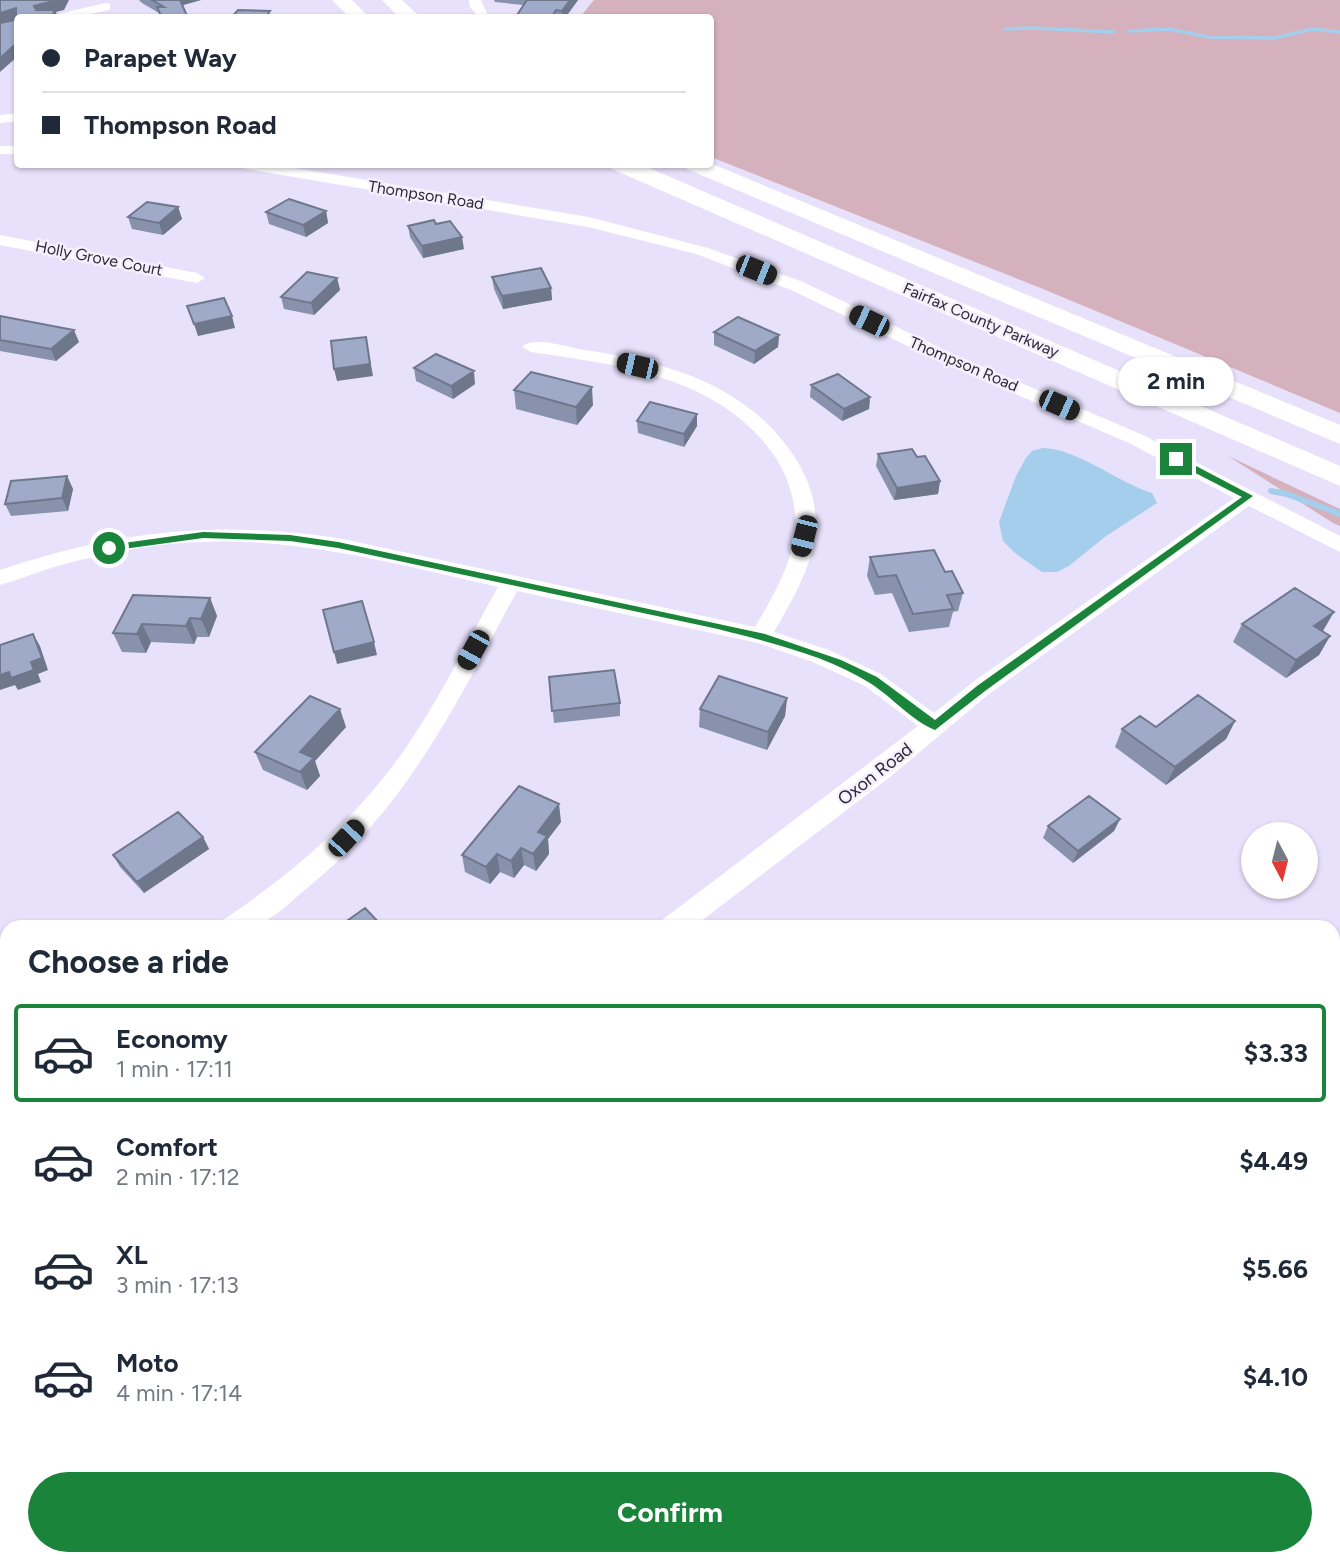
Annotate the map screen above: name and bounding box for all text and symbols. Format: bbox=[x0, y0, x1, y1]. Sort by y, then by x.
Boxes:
text: Parapet Way bbox=[84, 42, 237, 74]
text: Thompson Road bbox=[84, 109, 277, 141]
street label: Thompson Road bbox=[367, 176, 485, 214]
street label: Holly Grove Court bbox=[34, 236, 164, 280]
car bbox=[733, 252, 780, 288]
street label: Fairfax County Parkway bbox=[900, 278, 1062, 362]
car bbox=[846, 302, 893, 340]
street label: Thompson Road bbox=[907, 332, 1021, 396]
car bbox=[615, 351, 660, 381]
callout: 2 min bbox=[1118, 358, 1234, 406]
text: 2 min bbox=[1147, 367, 1205, 395]
car bbox=[1036, 387, 1083, 423]
route end bbox=[1160, 443, 1192, 475]
car bbox=[789, 513, 820, 559]
route start bbox=[93, 532, 125, 564]
car bbox=[454, 627, 493, 673]
street label: Oxon Road bbox=[833, 738, 917, 810]
car bbox=[324, 815, 369, 861]
north arrow bbox=[1241, 822, 1318, 900]
map controls bbox=[1241, 822, 1318, 899]
text: Choose a ride bbox=[28, 943, 229, 981]
icon: car bbox=[32, 1022, 95, 1085]
text: Economy bbox=[116, 1023, 228, 1055]
text: $3.33 bbox=[1244, 1037, 1308, 1069]
text: 1 min · 17:11 bbox=[116, 1055, 233, 1083]
icon: car bbox=[32, 1130, 95, 1193]
text: Comfort bbox=[116, 1131, 218, 1163]
text: $4.49 bbox=[1239, 1145, 1308, 1177]
text: 2 min · 17:12 bbox=[116, 1163, 240, 1191]
icon: car bbox=[32, 1238, 95, 1301]
text: XL bbox=[116, 1239, 148, 1271]
text: $5.66 bbox=[1242, 1253, 1308, 1285]
text: 3 min · 17:13 bbox=[116, 1271, 239, 1299]
icon: car bbox=[32, 1346, 95, 1409]
text: Moto bbox=[116, 1347, 179, 1379]
text: $4.10 bbox=[1243, 1361, 1308, 1393]
text: 4 min · 17:14 bbox=[116, 1379, 242, 1407]
button: Confirm bbox=[28, 1472, 1312, 1552]

